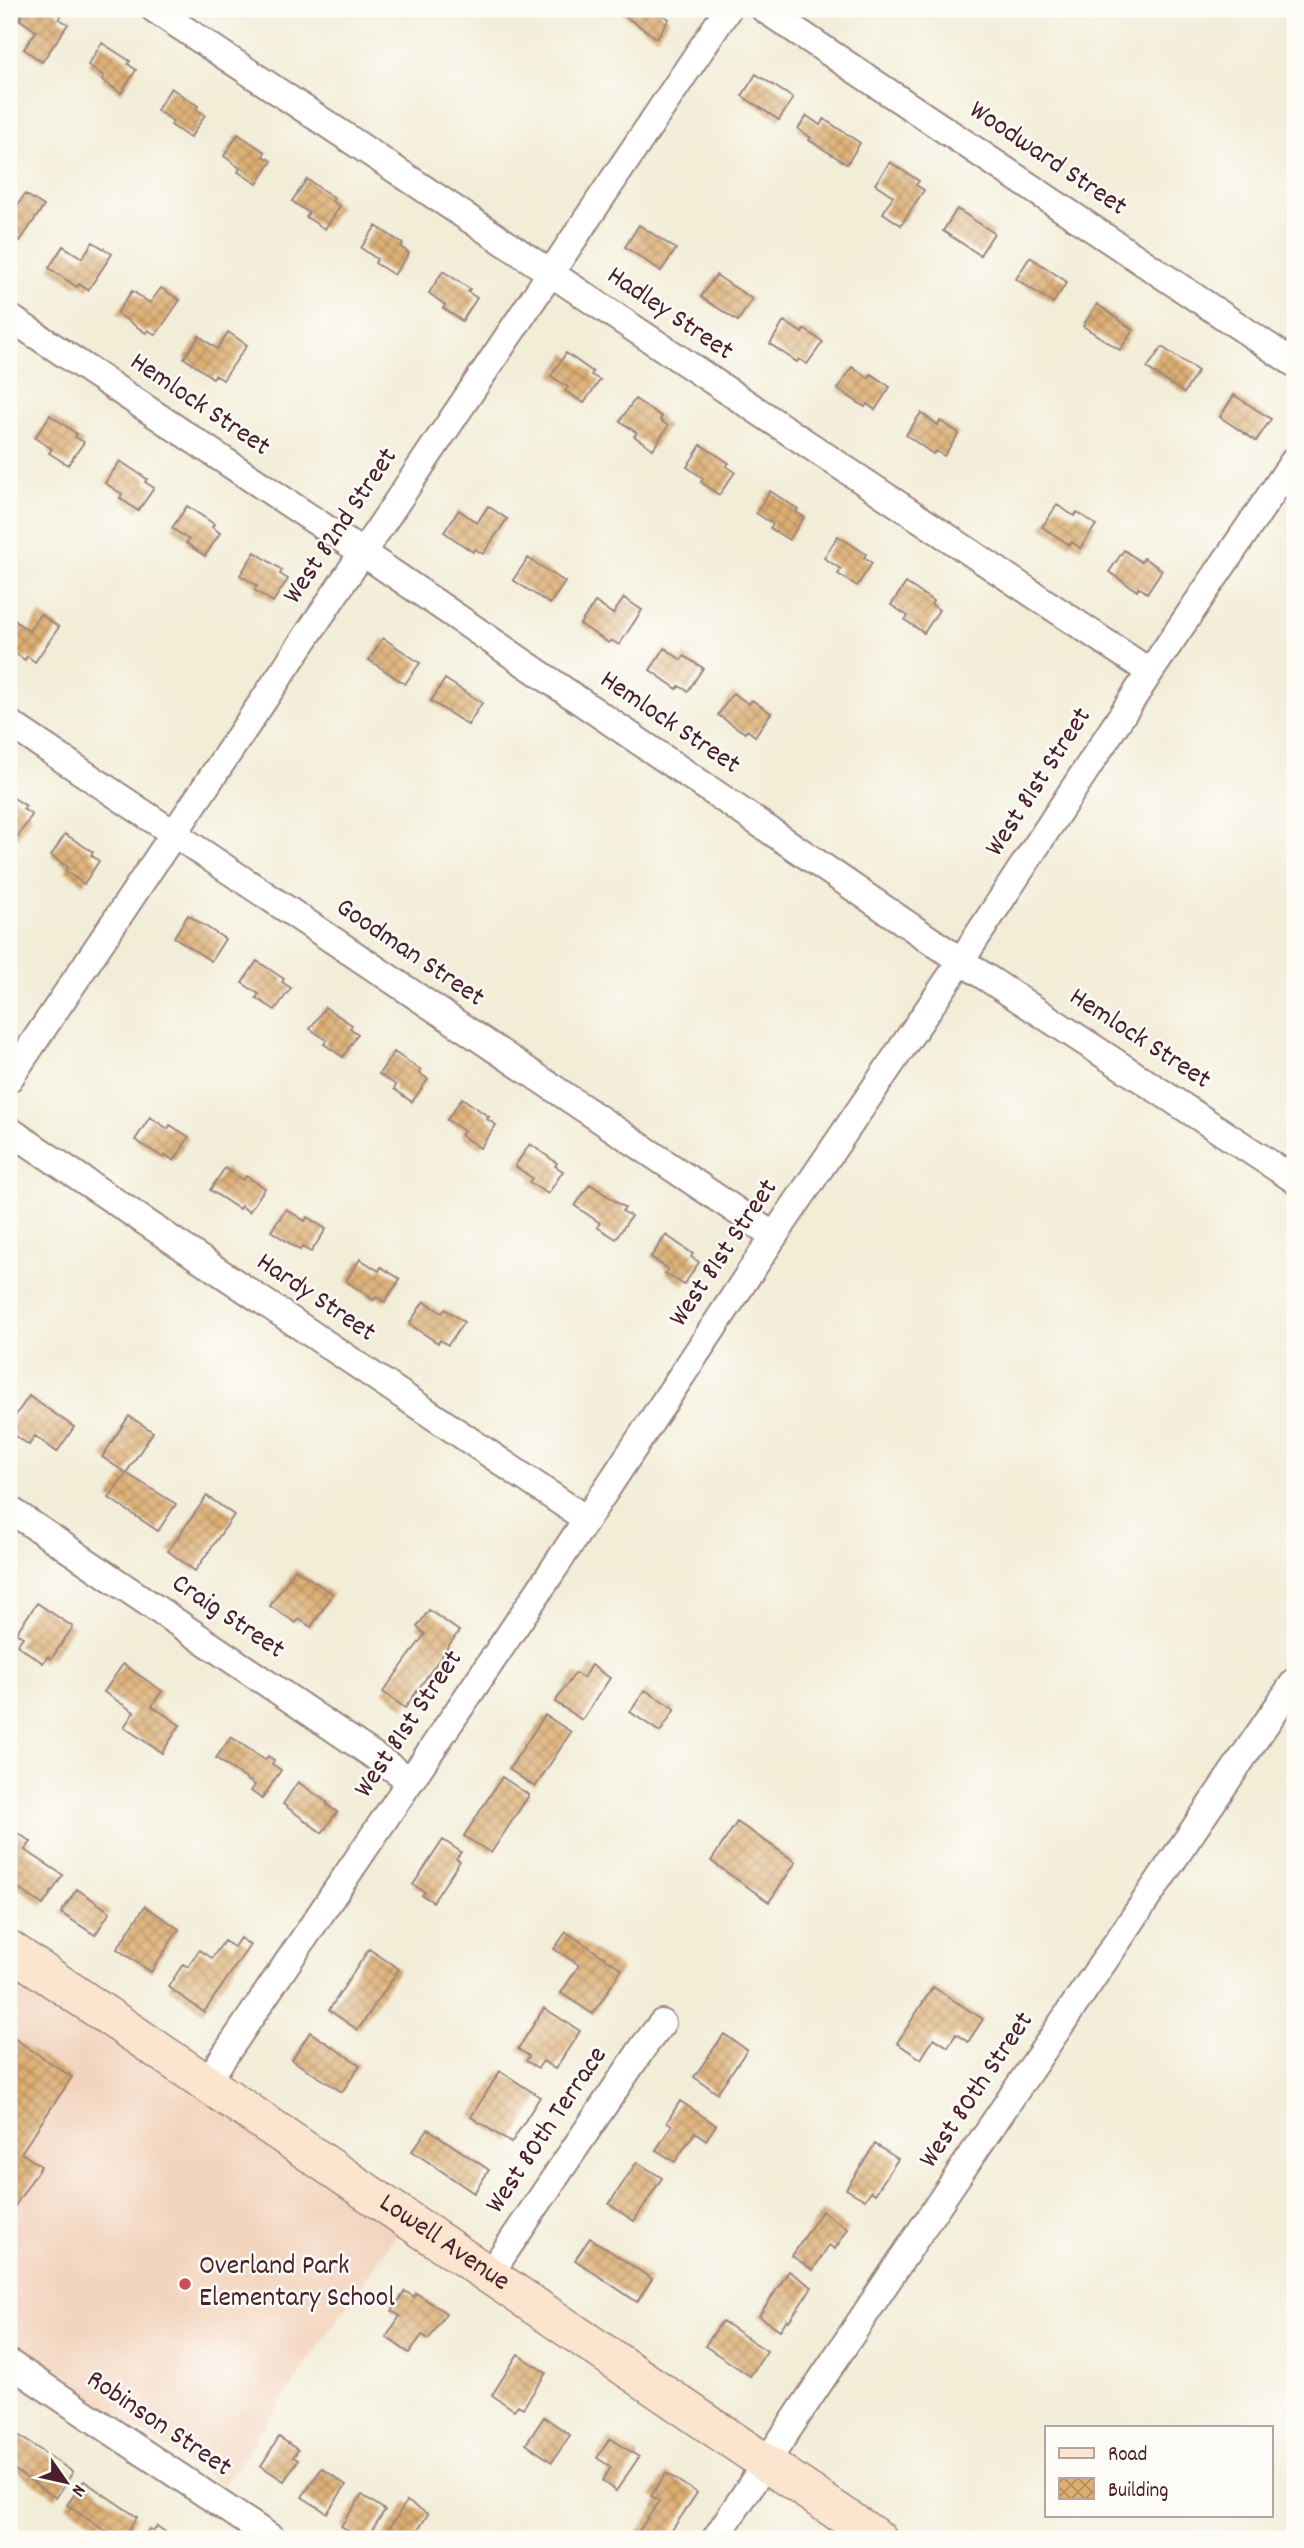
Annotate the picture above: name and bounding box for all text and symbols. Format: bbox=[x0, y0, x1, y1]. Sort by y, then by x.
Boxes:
street label: Woodward Street bbox=[960, 92, 1134, 228]
street label: Hadley Street bbox=[598, 258, 740, 372]
street label: Hemlock Street bbox=[121, 344, 277, 468]
street label: West 82nd Street bbox=[275, 441, 409, 613]
street label: Hemlock Street bbox=[591, 662, 747, 786]
street label: West 81st Street bbox=[977, 700, 1103, 866]
street label: Goodman Street bbox=[327, 889, 491, 1019]
street label: Hemlock Street bbox=[1060, 979, 1218, 1101]
street label: West 81st Street bbox=[661, 1172, 789, 1336]
street label: Hardy Street bbox=[247, 1244, 383, 1354]
street label: Craig Street bbox=[162, 1565, 292, 1671]
street label: West 81st Street bbox=[346, 1643, 474, 1807]
street label: West 80th Street bbox=[911, 2005, 1045, 2177]
street label: West 80th Terrace bbox=[477, 2039, 619, 2223]
street label: Lowell Avenue bbox=[370, 2185, 517, 2303]
place label: Overland Park Elementary School bbox=[199, 2248, 395, 2320]
marker: Overland Park Elementary School bbox=[177, 2276, 193, 2292]
street label: Robinson Street bbox=[77, 2361, 239, 2489]
legend bbox=[1045, 2426, 1272, 2516]
text: Road bbox=[1108, 2441, 1147, 2471]
north arrow bbox=[32, 2446, 102, 2516]
text: Building bbox=[1108, 2477, 1168, 2507]
text: N bbox=[63, 2478, 91, 2501]

